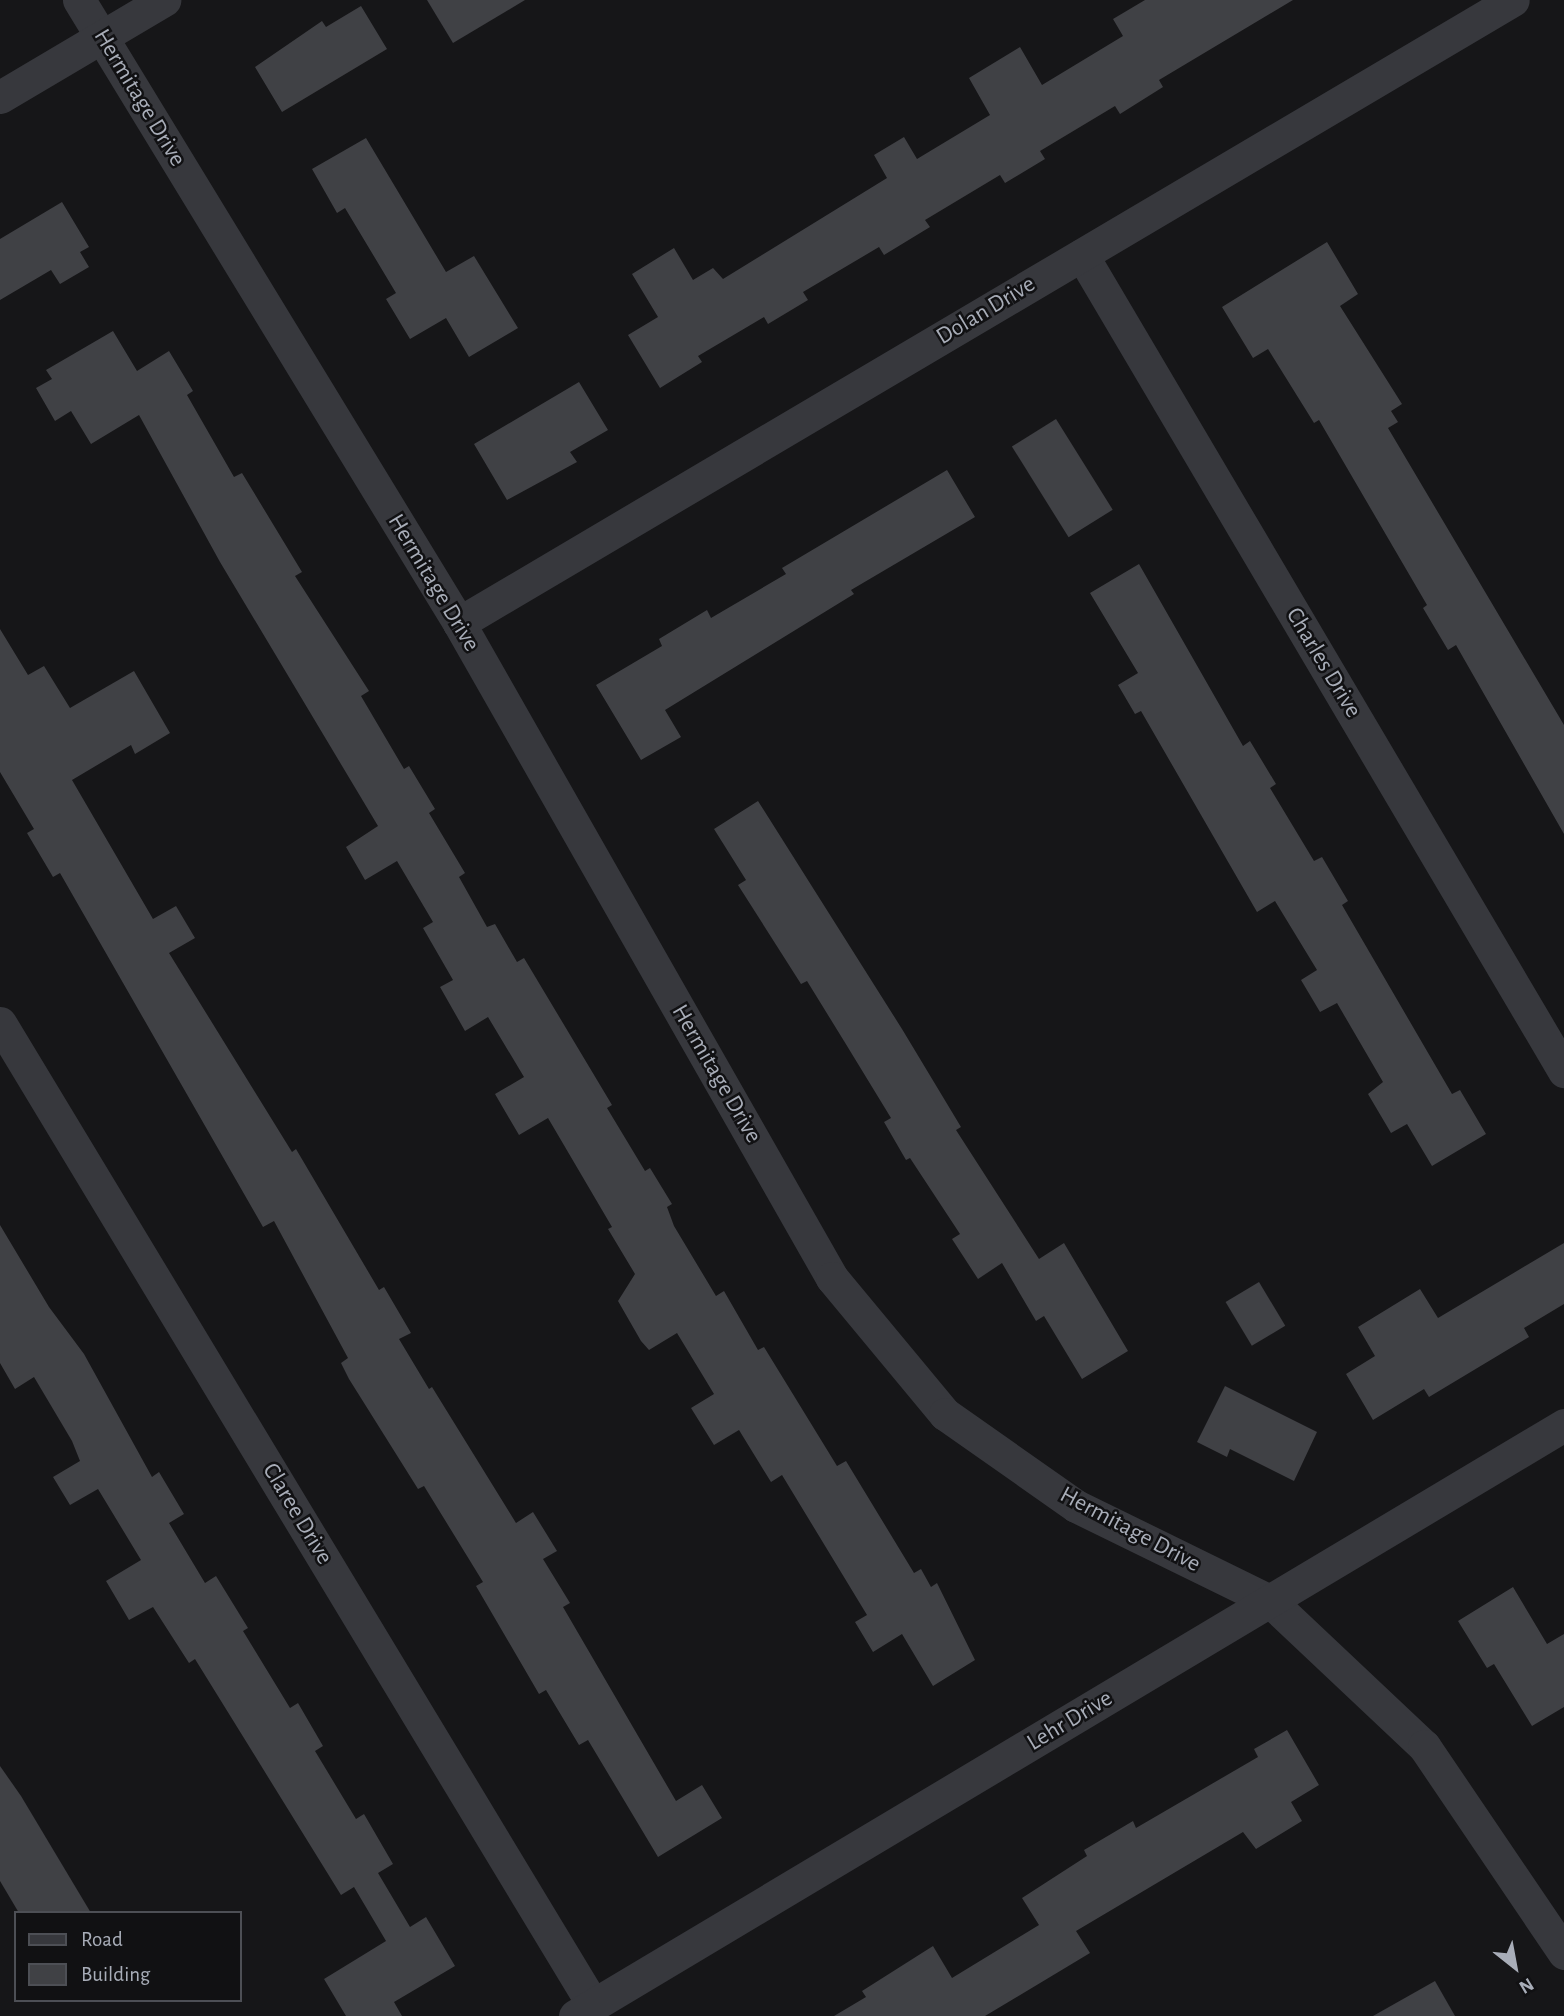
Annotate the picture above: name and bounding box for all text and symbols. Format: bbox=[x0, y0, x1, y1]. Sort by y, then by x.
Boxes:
street label: Hermitage Drive bbox=[87, 24, 191, 172]
street label: Dolan Drive bbox=[931, 270, 1041, 352]
street label: Hermitage Drive bbox=[381, 509, 485, 657]
street label: Charles Drive bbox=[1279, 603, 1367, 723]
street label: Hermitage Drive bbox=[665, 1000, 767, 1148]
street label: Claree Drive bbox=[256, 1458, 338, 1570]
street label: Hermitage Drive bbox=[1055, 1481, 1205, 1579]
street label: Lehr Drive bbox=[1022, 1684, 1118, 1758]
legend bbox=[14, 1911, 242, 2002]
text: Road bbox=[81, 1929, 123, 1950]
north arrow bbox=[1480, 1932, 1550, 2002]
text: Building bbox=[81, 1964, 150, 1985]
text: N bbox=[1516, 1974, 1537, 1997]

